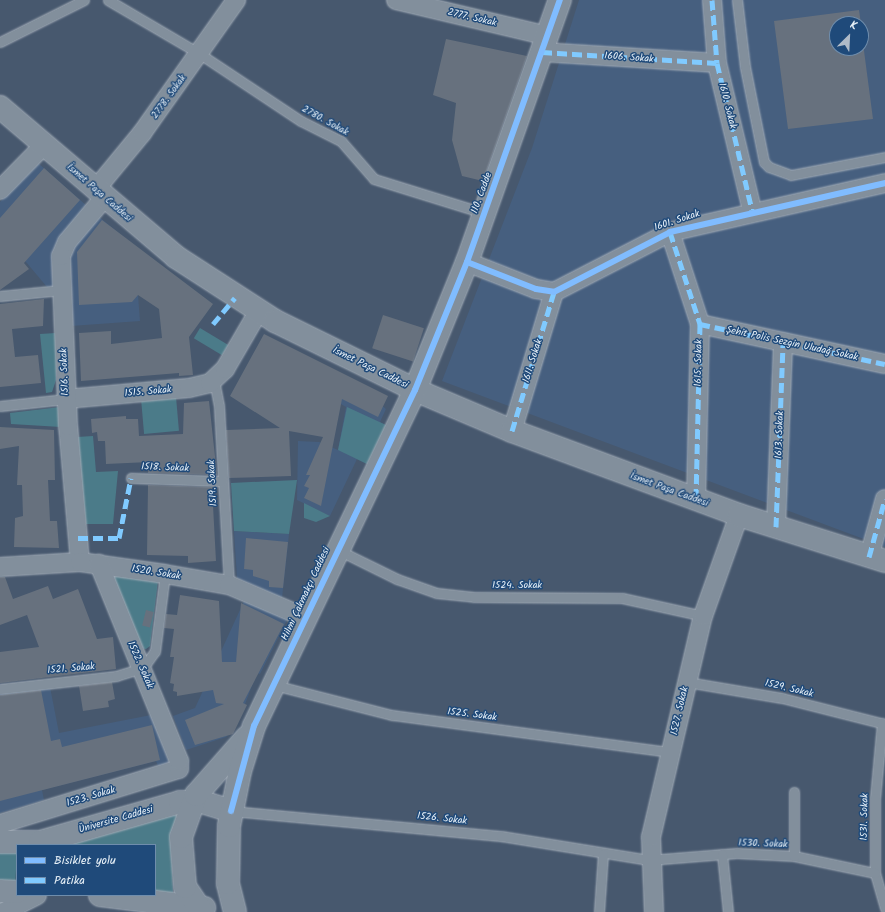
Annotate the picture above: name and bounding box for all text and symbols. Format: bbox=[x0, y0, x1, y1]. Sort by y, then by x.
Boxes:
street label: 2777. Sokak bbox=[446, 7, 498, 29]
north arrow bbox=[829, 16, 869, 56]
text: K bbox=[847, 16, 860, 36]
street label: 1606. Sokak bbox=[604, 50, 654, 66]
street label: 2778. Sokak bbox=[149, 73, 189, 121]
street label: 1610. Sokak bbox=[715, 82, 739, 130]
street label: 2780. Sokak bbox=[299, 103, 351, 139]
street label: İsmet Paşa Caddesi bbox=[64, 161, 134, 225]
street label: 110. Cadde bbox=[469, 171, 495, 215]
street label: 1601. Sokak bbox=[653, 208, 701, 234]
street label: Şehit Polis Sezgin Uludağ Sokak bbox=[725, 324, 859, 364]
street label: 1611. Sokak bbox=[521, 338, 545, 384]
street label: 1615. Sokak bbox=[693, 339, 705, 387]
street label: İsmet Paşa Caddesi bbox=[330, 345, 410, 391]
street label: 1516. Sokak bbox=[58, 348, 72, 396]
street label: 1515. Sokak bbox=[124, 384, 172, 400]
street label: 1613. Sokak bbox=[773, 411, 787, 459]
street label: 1519. Sokak bbox=[206, 459, 220, 507]
street label: 1518. Sokak bbox=[141, 461, 189, 475]
street label: İsmet Paşa Caddesi bbox=[628, 470, 710, 510]
street label: Hilmi Çakmakçı Caddesi bbox=[279, 545, 333, 643]
street label: 1520. Sokak bbox=[131, 563, 181, 583]
street label: 1524. Sokak bbox=[492, 580, 542, 592]
street label: 1522. Sokak bbox=[124, 640, 156, 690]
street label: 1521. Sokak bbox=[47, 661, 95, 677]
street label: 1529. Sokak bbox=[764, 678, 814, 700]
street label: 1527. Sokak bbox=[669, 686, 691, 736]
street label: 1525. Sokak bbox=[446, 706, 498, 724]
street label: 1523. Sokak bbox=[65, 784, 117, 810]
street label: 1531. Sokak bbox=[859, 793, 871, 841]
street label: Üniversite Caddesi bbox=[78, 804, 154, 836]
street label: 1526. Sokak bbox=[416, 810, 468, 828]
street label: 1530. Sokak bbox=[738, 837, 788, 851]
legend bbox=[16, 844, 156, 896]
text: Bisiklet yolu bbox=[54, 851, 116, 870]
text: Patika bbox=[54, 871, 85, 890]

